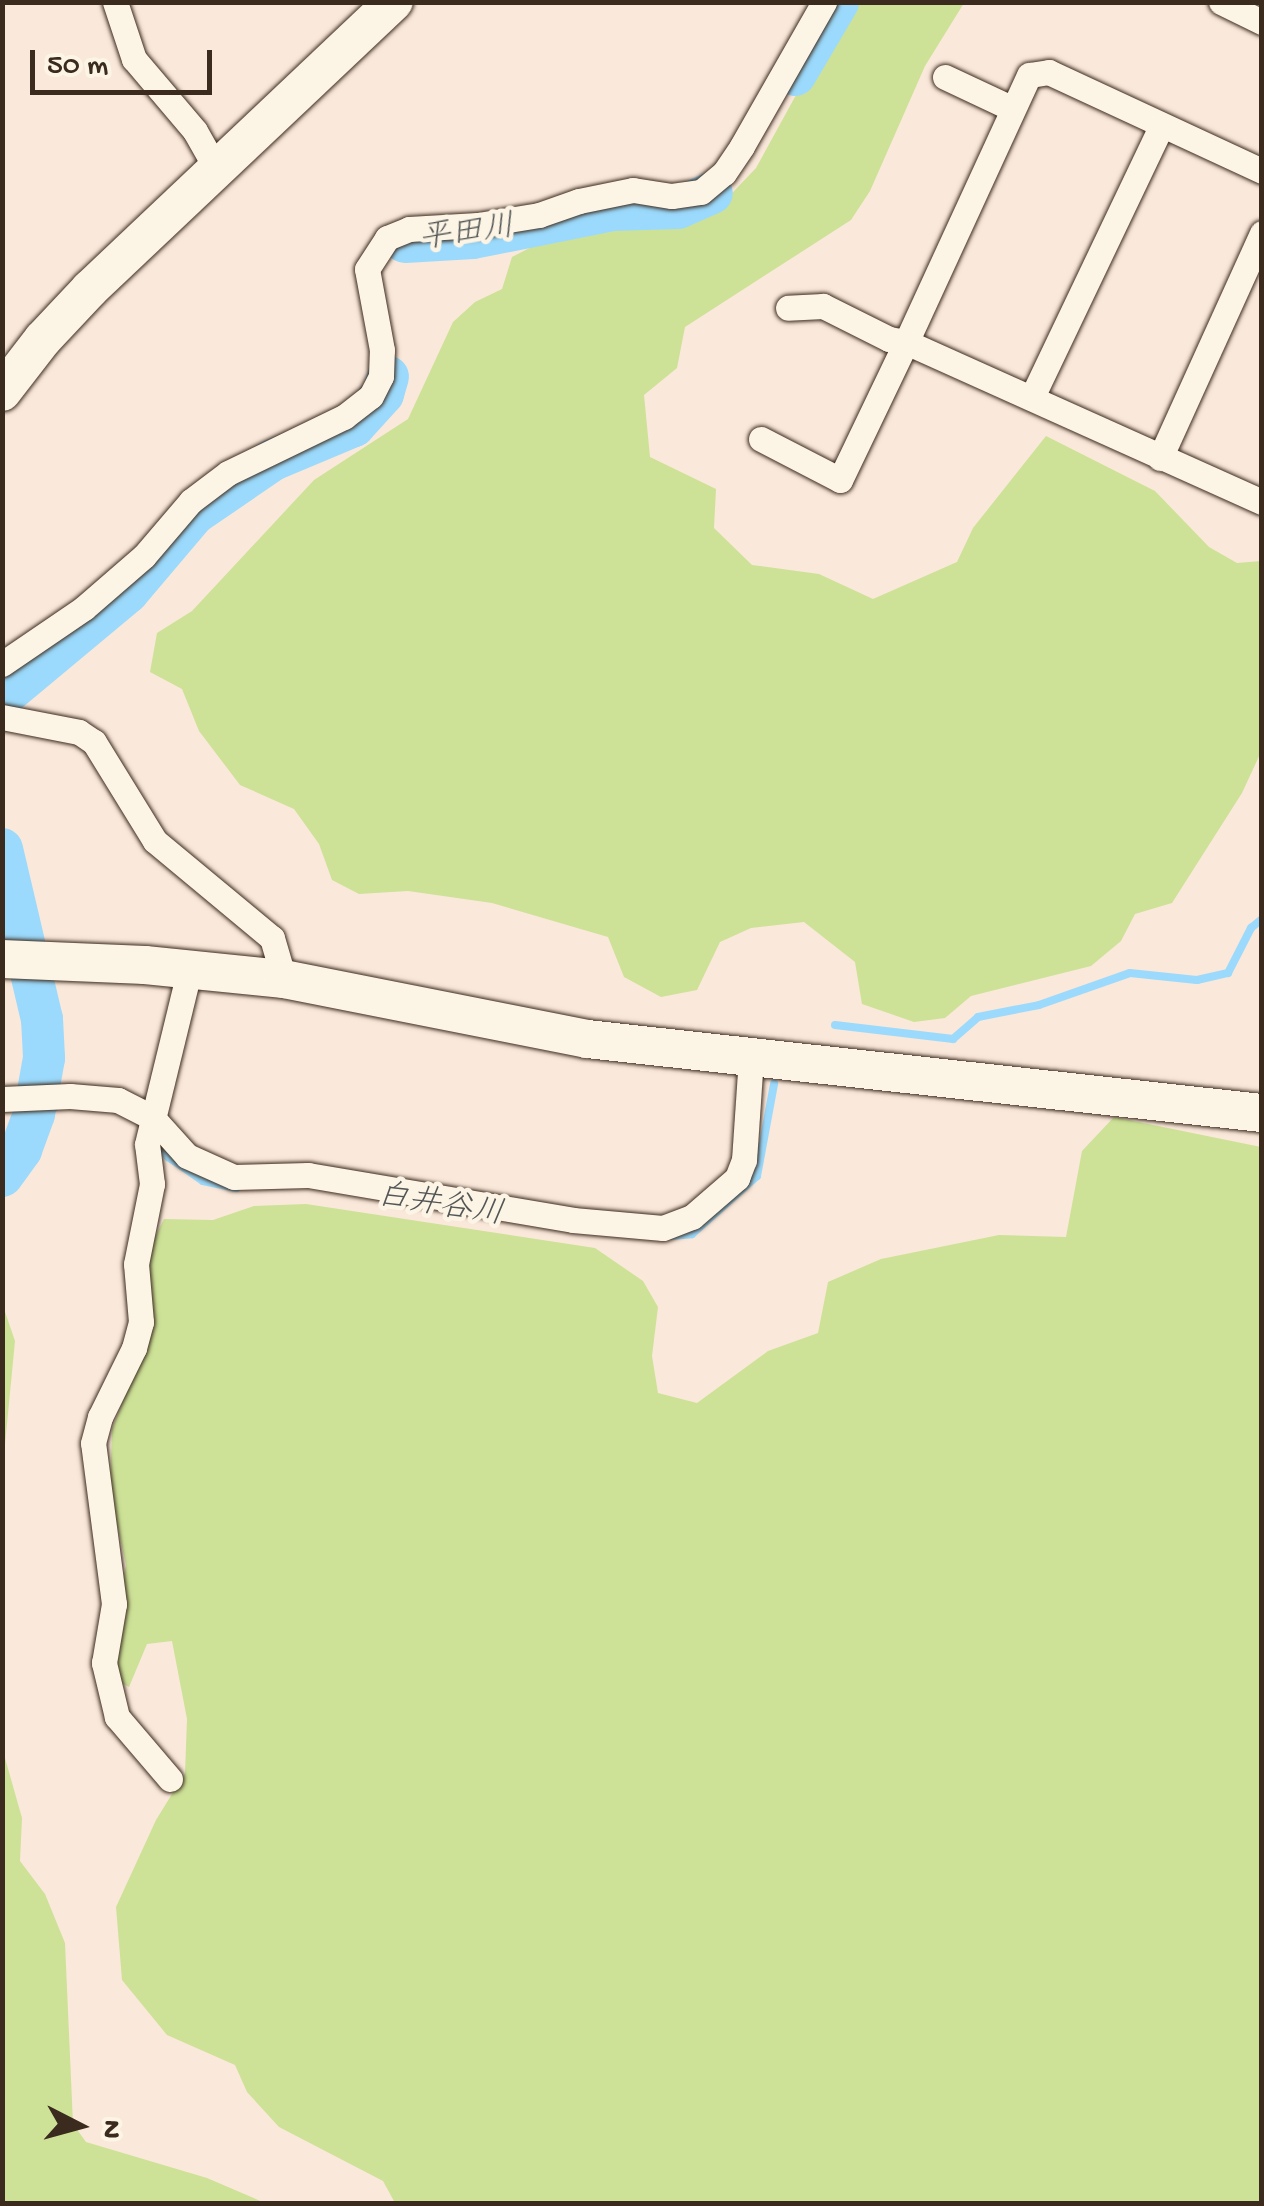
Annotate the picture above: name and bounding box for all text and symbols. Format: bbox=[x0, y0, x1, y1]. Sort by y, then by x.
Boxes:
scale bar bbox=[35, 30, 218, 92]
text: 50 m bbox=[47, 50, 108, 85]
water label: 平田川 bbox=[417, 209, 517, 261]
water label: 白井谷川 bbox=[374, 1178, 506, 1236]
north arrow bbox=[30, 2076, 130, 2176]
text: N bbox=[93, 2118, 128, 2140]

